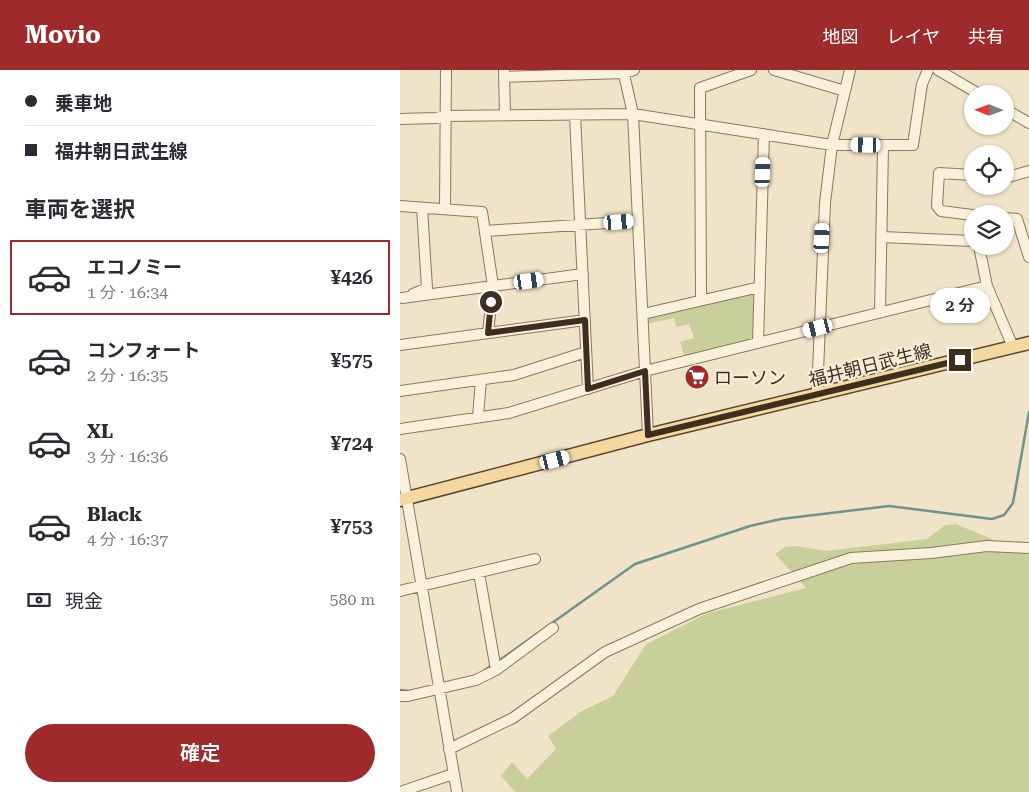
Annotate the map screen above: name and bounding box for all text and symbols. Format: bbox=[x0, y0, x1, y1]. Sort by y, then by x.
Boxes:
text: Movio bbox=[25, 21, 101, 49]
text: 地図 bbox=[823, 26, 859, 47]
text: レイヤ bbox=[887, 26, 940, 47]
text: 共有 bbox=[968, 26, 1004, 47]
north arrow bbox=[964, 85, 1014, 135]
map controls bbox=[964, 85, 1014, 255]
text: 乗車地 bbox=[55, 92, 112, 115]
car bbox=[850, 137, 881, 153]
text: 福井朝日武生線 bbox=[55, 140, 188, 163]
button: locate bbox=[964, 145, 1014, 195]
car bbox=[754, 157, 771, 187]
text: 車両を選択 bbox=[25, 197, 135, 222]
button: layers bbox=[964, 205, 1014, 255]
car bbox=[603, 213, 634, 231]
car bbox=[813, 223, 830, 253]
icon: car bbox=[27, 255, 72, 300]
text: エコノミー bbox=[87, 256, 182, 279]
text: ¥426 bbox=[330, 266, 373, 289]
car bbox=[513, 271, 544, 291]
text: 1 分 · 16:34 bbox=[87, 283, 168, 302]
callout: 2 分 bbox=[930, 288, 990, 322]
route start bbox=[480, 291, 502, 313]
text: 2 分 bbox=[945, 296, 975, 315]
car bbox=[801, 317, 834, 339]
icon: car bbox=[27, 338, 72, 383]
text: コンフォート bbox=[87, 339, 200, 362]
street label: 福井朝日武生線 bbox=[806, 340, 934, 390]
text: ¥575 bbox=[330, 349, 373, 372]
route end bbox=[949, 349, 971, 371]
supermarket icon: ローソン bbox=[684, 364, 710, 390]
text: 2 分 · 16:35 bbox=[87, 366, 168, 385]
place label: ローソン bbox=[714, 367, 786, 388]
text: XL bbox=[87, 420, 113, 443]
icon: car bbox=[27, 421, 72, 466]
text: ¥724 bbox=[330, 432, 373, 455]
text: 3 分 · 16:36 bbox=[87, 447, 168, 466]
car bbox=[538, 449, 571, 471]
text: Black bbox=[87, 503, 142, 526]
icon: car bbox=[27, 504, 72, 549]
text: ¥753 bbox=[330, 515, 373, 538]
text: 4 分 · 16:37 bbox=[87, 530, 168, 549]
icon: cash bbox=[25, 586, 53, 614]
text: 現金 bbox=[65, 590, 103, 613]
text: 580 m bbox=[329, 590, 375, 609]
button: 確定 bbox=[25, 724, 375, 782]

